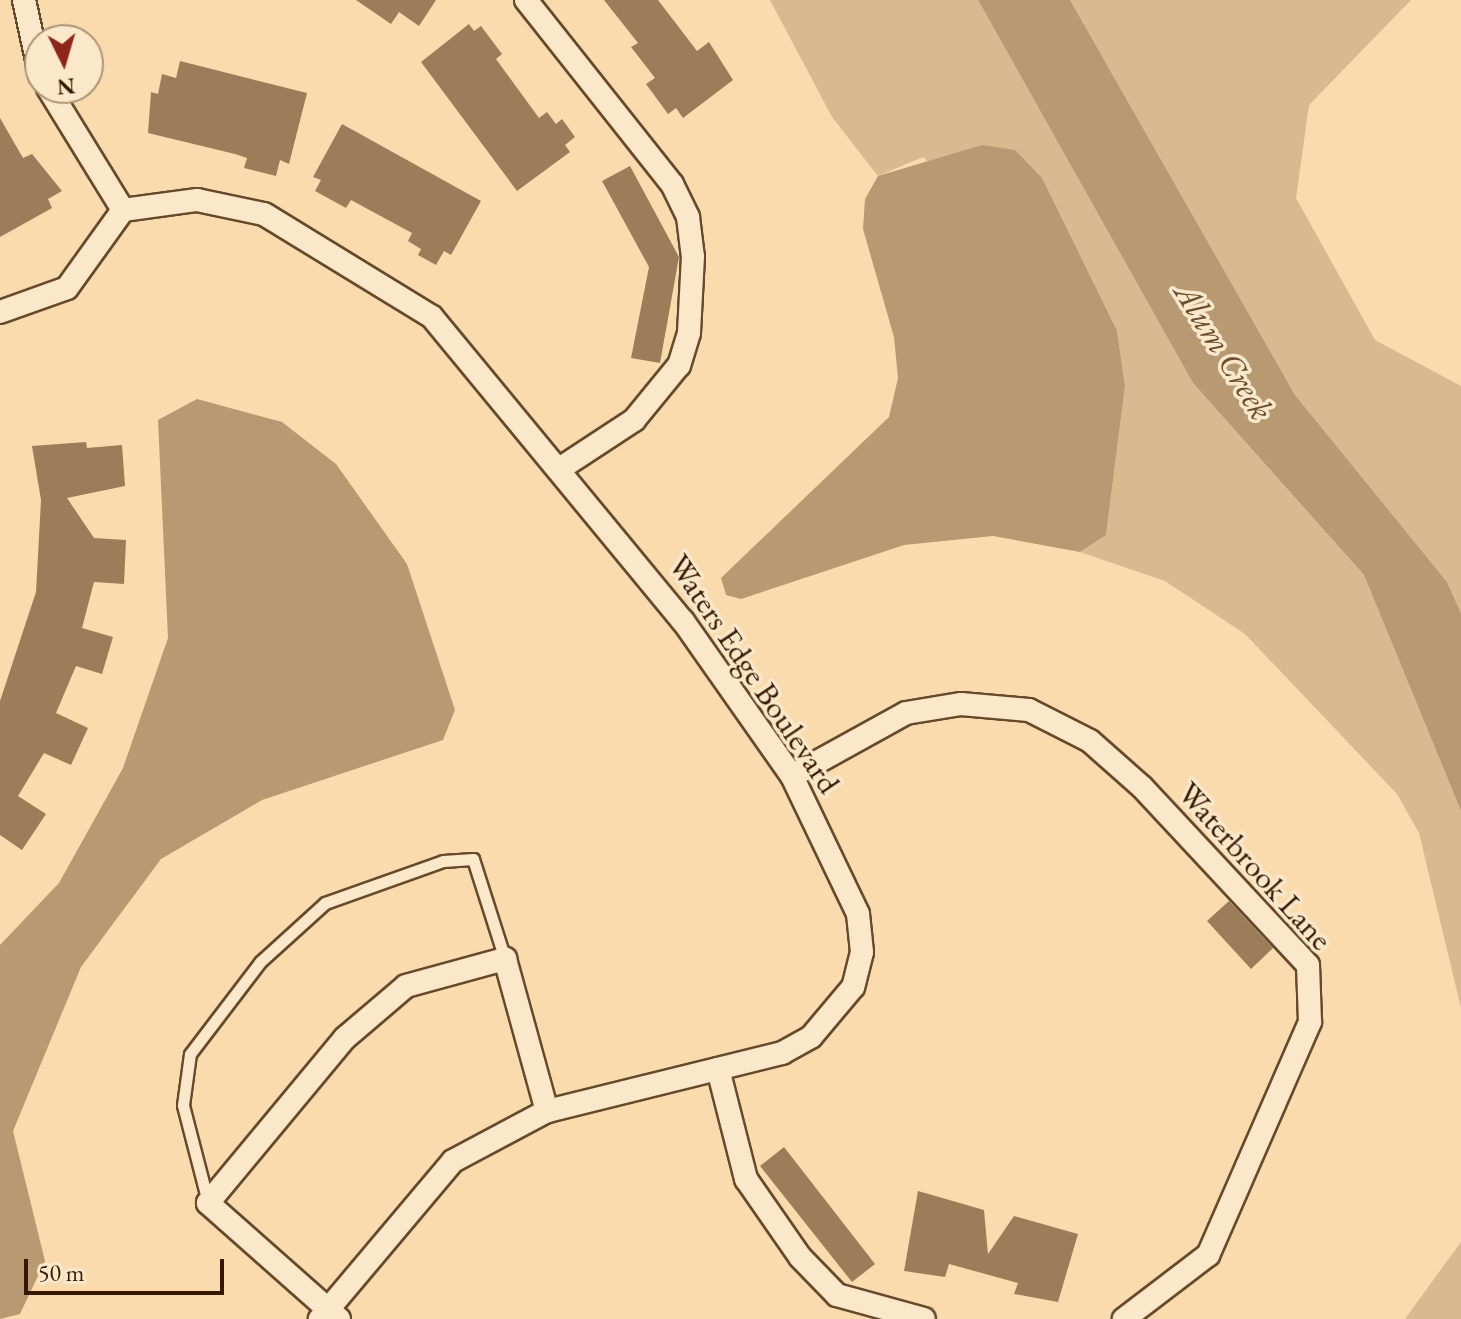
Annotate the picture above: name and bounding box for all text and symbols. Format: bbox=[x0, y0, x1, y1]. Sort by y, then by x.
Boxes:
north arrow bbox=[24, 24, 104, 104]
text: N bbox=[56, 71, 76, 102]
water label: Alum Creek bbox=[1166, 275, 1282, 427]
street label: Waters Edge Boulevard bbox=[660, 547, 848, 801]
street label: Waterbrook Lane bbox=[1170, 774, 1340, 958]
scale bar bbox=[28, 1243, 228, 1293]
text: 50 m bbox=[38, 1257, 85, 1288]

